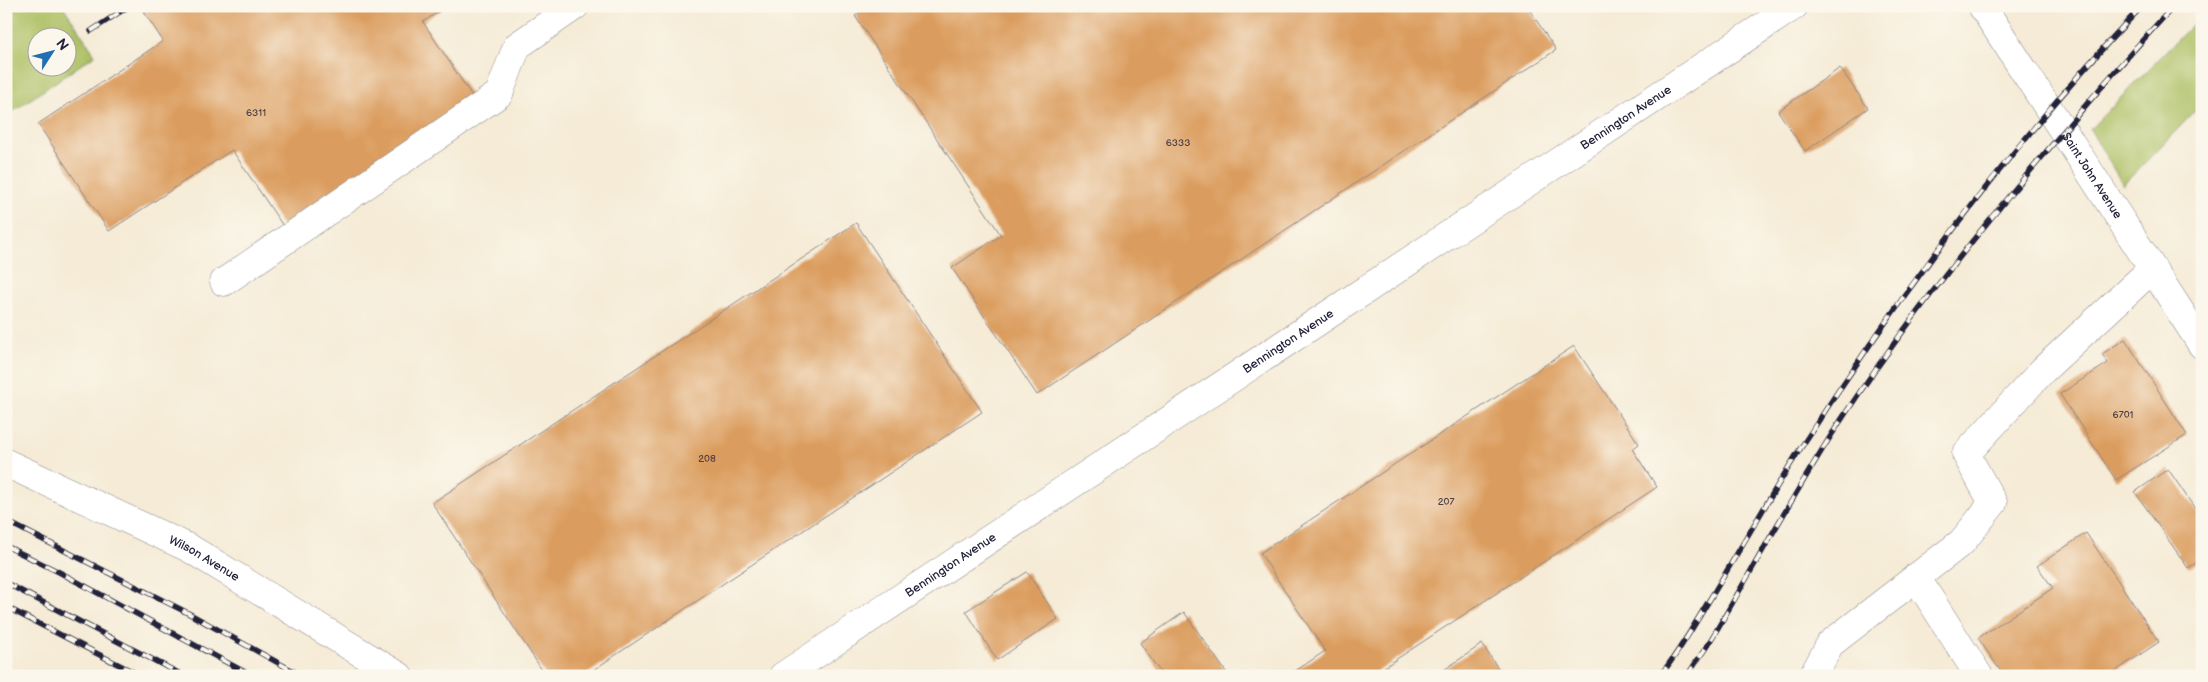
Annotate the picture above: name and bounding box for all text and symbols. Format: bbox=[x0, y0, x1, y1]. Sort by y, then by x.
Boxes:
north arrow bbox=[28, 28, 78, 78]
text: N bbox=[52, 35, 72, 54]
street label: Bennington Avenue bbox=[1578, 82, 1674, 153]
house number: 6311 bbox=[246, 107, 266, 119]
street label: Saint John Avenue bbox=[2058, 130, 2125, 222]
house number: 6333 bbox=[1166, 137, 1190, 149]
street label: Bennington Avenue bbox=[1240, 306, 1337, 377]
house number: 6701 bbox=[2113, 409, 2134, 421]
house number: 208 bbox=[698, 453, 716, 465]
house number: 207 bbox=[1438, 496, 1454, 508]
street label: Bennington Avenue bbox=[903, 530, 999, 601]
street label: Wilson Avenue bbox=[166, 533, 242, 585]

